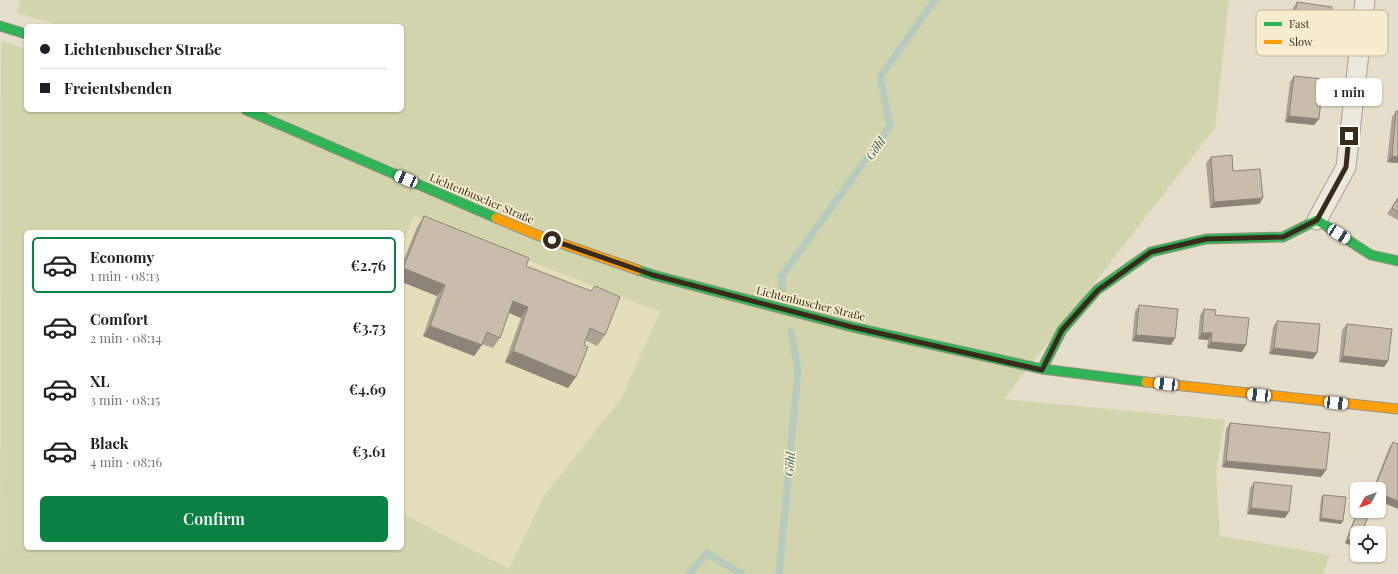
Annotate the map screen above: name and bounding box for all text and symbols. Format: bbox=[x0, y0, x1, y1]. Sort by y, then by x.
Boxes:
legend bbox=[1256, 10, 1388, 56]
text: Fast bbox=[1289, 16, 1309, 31]
text: Slow bbox=[1289, 34, 1313, 49]
text: Lichtenbuscher Straße bbox=[64, 39, 222, 59]
text: Freientsbenden bbox=[64, 78, 172, 98]
callout: 1 min bbox=[1316, 78, 1382, 106]
text: 1 min bbox=[1333, 83, 1365, 100]
route end bbox=[1340, 127, 1358, 145]
water label: Göhl bbox=[861, 133, 889, 162]
car bbox=[393, 169, 419, 189]
street label: Lichtenbuscher Straße bbox=[428, 169, 537, 227]
car bbox=[1326, 222, 1352, 246]
route start bbox=[543, 231, 561, 249]
icon: car bbox=[42, 247, 78, 283]
text: Economy bbox=[90, 247, 154, 267]
text: €2.76 bbox=[350, 255, 386, 275]
text: 1 min · 08:13 bbox=[90, 267, 160, 284]
street label: Lichtenbuscher Straße bbox=[755, 282, 868, 324]
icon: car bbox=[42, 309, 78, 345]
text: Comfort bbox=[90, 309, 148, 329]
text: €3.73 bbox=[352, 317, 386, 337]
text: 2 min · 08:14 bbox=[90, 329, 162, 346]
icon: car bbox=[42, 371, 78, 407]
text: XL bbox=[90, 371, 110, 391]
car bbox=[1153, 377, 1179, 391]
text: €4.69 bbox=[349, 379, 386, 399]
car bbox=[1246, 388, 1272, 402]
text: 3 min · 08:15 bbox=[90, 391, 160, 408]
car bbox=[1323, 396, 1349, 410]
icon: car bbox=[42, 433, 78, 469]
text: Black bbox=[90, 433, 129, 453]
text: €3.61 bbox=[352, 441, 386, 461]
water label: Göhl bbox=[780, 451, 798, 477]
text: 4 min · 08:16 bbox=[90, 453, 162, 470]
north arrow bbox=[1350, 482, 1386, 518]
map controls bbox=[1350, 482, 1386, 562]
button: Confirm bbox=[40, 496, 388, 542]
button: locate bbox=[1350, 526, 1386, 562]

